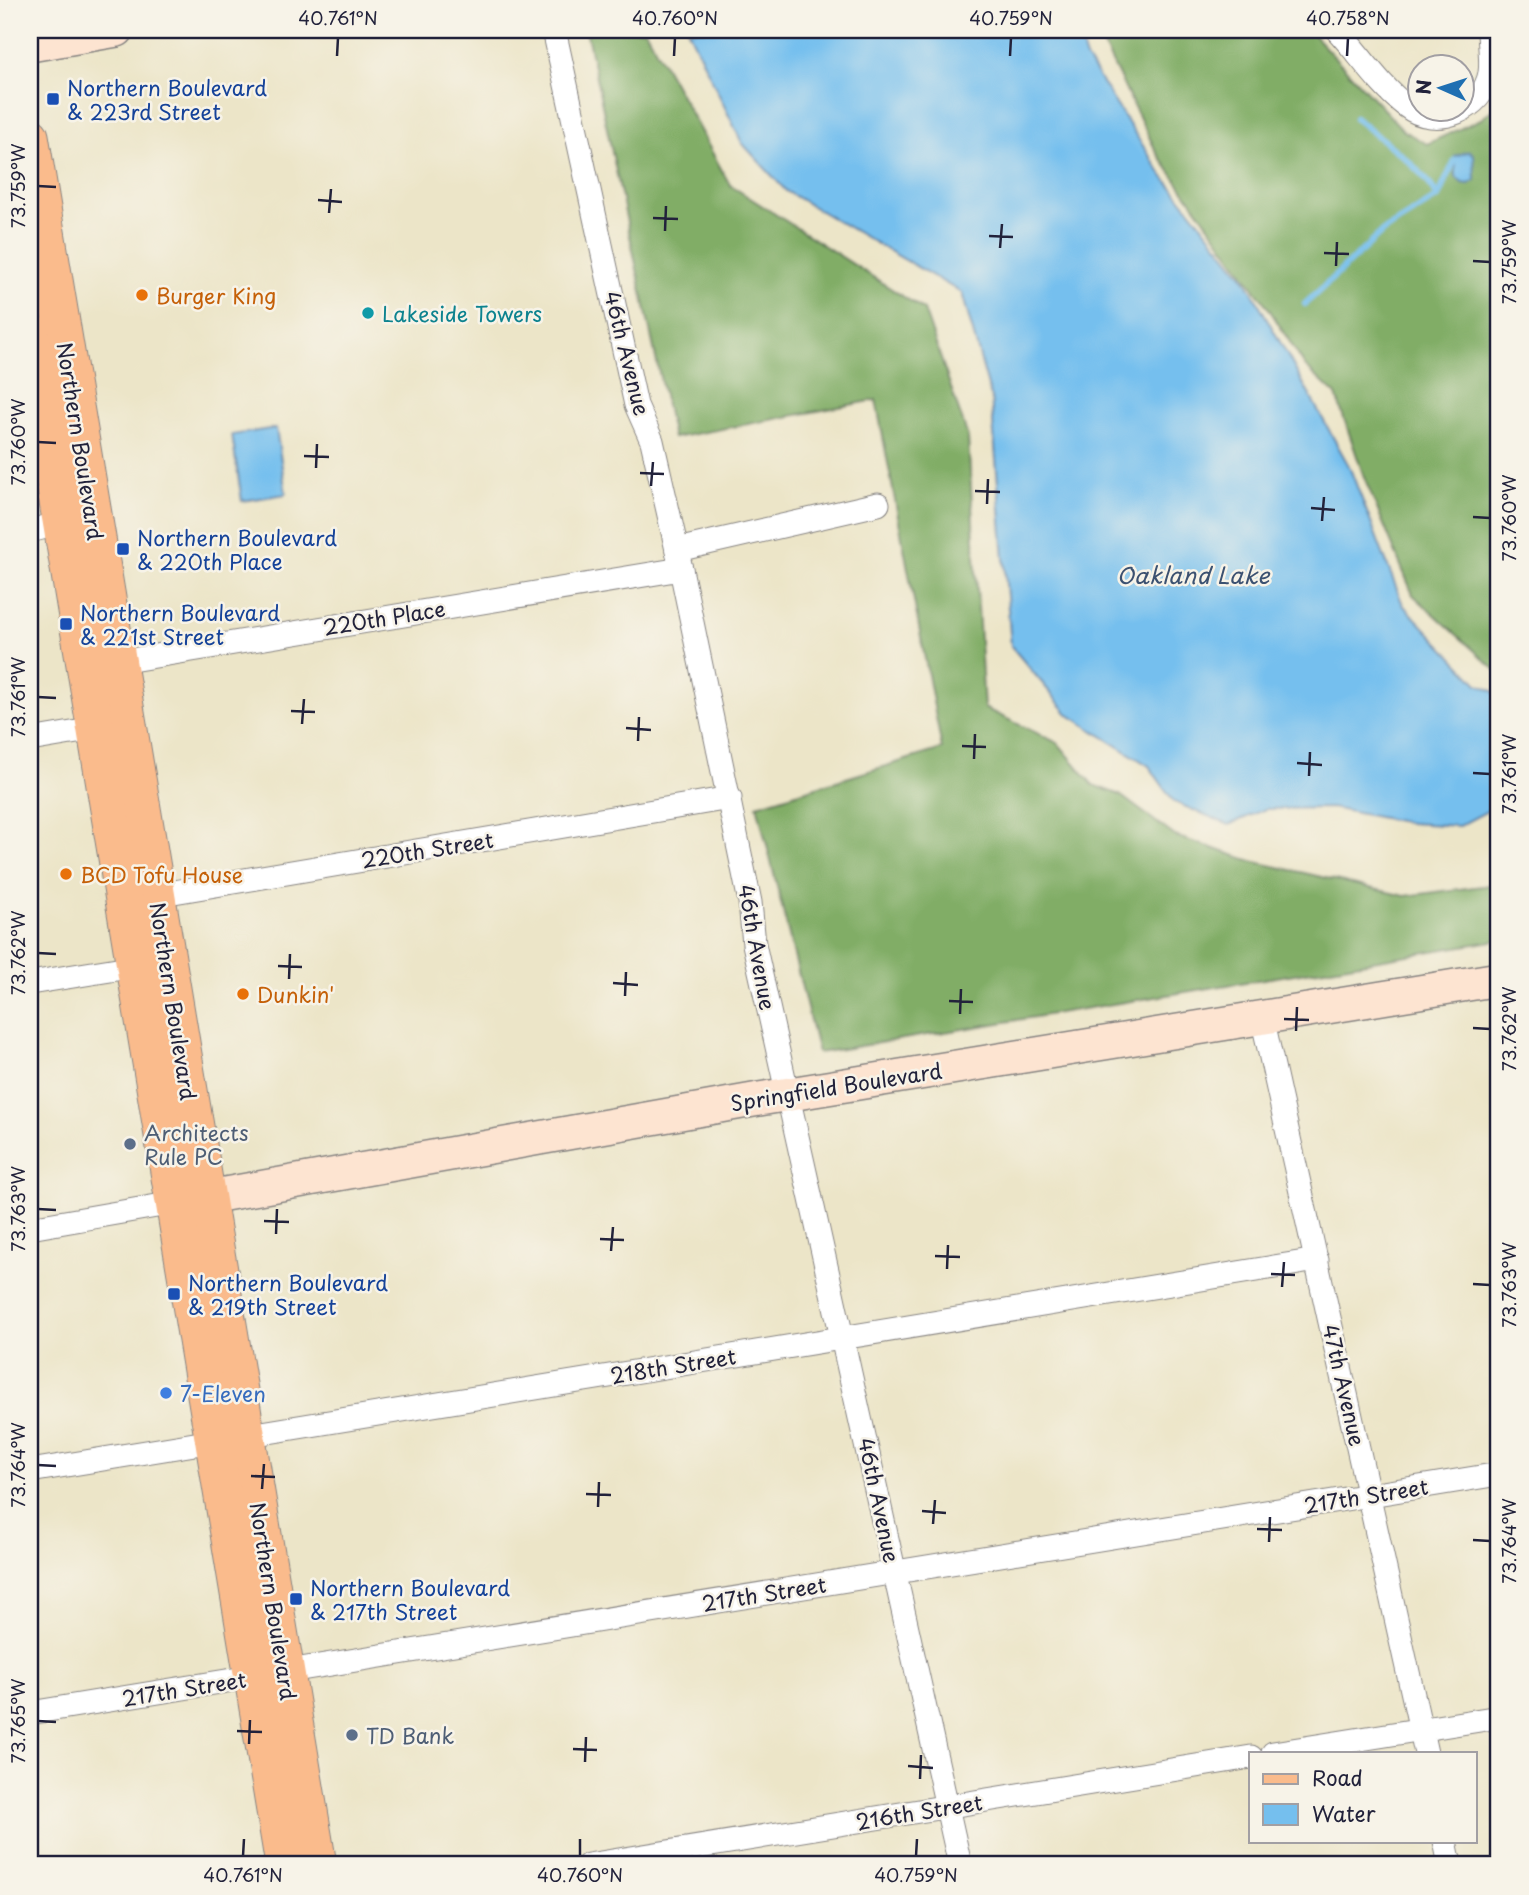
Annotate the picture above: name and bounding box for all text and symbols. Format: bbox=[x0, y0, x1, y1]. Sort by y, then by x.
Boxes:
text: 40.761°N bbox=[298, 4, 378, 31]
text: 40.760°N bbox=[632, 4, 718, 31]
text: 40.759°N bbox=[969, 4, 1053, 31]
text: 40.758°N bbox=[1306, 4, 1390, 31]
north arrow bbox=[1406, 52, 1476, 122]
place label: Northern Boulevard & 223rd Street bbox=[67, 71, 267, 127]
text: N bbox=[1409, 79, 1437, 95]
marker: Northern Boulevard & 223rd Street bbox=[45, 91, 61, 107]
text: 73.759°W bbox=[4, 143, 31, 228]
text: 73.759°W bbox=[1495, 219, 1522, 304]
place label: Burger King bbox=[156, 279, 276, 311]
marker: Burger King bbox=[134, 287, 150, 303]
street label: 46th Avenue bbox=[597, 287, 659, 419]
place label: Lakeside Towers bbox=[382, 297, 542, 329]
marker: Lakeside Towers bbox=[360, 305, 376, 321]
street label: Northern Boulevard bbox=[50, 340, 112, 542]
text: 73.760°W bbox=[4, 398, 31, 486]
text: 73.760°W bbox=[1495, 474, 1522, 562]
place label: Northern Boulevard & 220th Place bbox=[137, 521, 337, 577]
marker: Northern Boulevard & 220th Place bbox=[115, 541, 131, 557]
water label: Oakland Lake bbox=[1117, 557, 1271, 592]
street label: 220th Place bbox=[321, 592, 447, 642]
place label: Northern Boulevard & 221st Street bbox=[80, 596, 280, 652]
marker: Northern Boulevard & 221st Street bbox=[58, 616, 74, 632]
text: 73.761°W bbox=[4, 656, 31, 737]
text: 73.761°W bbox=[1495, 733, 1522, 814]
street label: 220th Street bbox=[359, 823, 495, 875]
place label: BCD Tofu House bbox=[80, 858, 243, 890]
marker: BCD Tofu House bbox=[58, 866, 74, 882]
street label: 46th Avenue bbox=[731, 882, 785, 1012]
street label: Northern Boulevard bbox=[143, 900, 205, 1102]
text: 73.762°W bbox=[4, 910, 31, 995]
place label: Dunkin' bbox=[257, 978, 334, 1010]
marker: Dunkin' bbox=[235, 986, 251, 1002]
text: 73.762°W bbox=[1495, 986, 1522, 1071]
street label: Springfield Boulevard bbox=[728, 1053, 944, 1119]
place label: Architects Rule PC bbox=[144, 1116, 249, 1172]
marker: Architects Rule PC bbox=[122, 1136, 138, 1152]
text: 73.763°W bbox=[4, 1166, 31, 1252]
text: 73.763°W bbox=[1495, 1242, 1522, 1328]
place label: Northern Boulevard & 219th Street bbox=[188, 1266, 388, 1322]
marker: Northern Boulevard & 219th Street bbox=[166, 1286, 182, 1302]
street label: 47th Avenue bbox=[1315, 1321, 1375, 1449]
street label: 218th Street bbox=[608, 1339, 738, 1391]
place label: 7-Eleven bbox=[180, 1377, 266, 1409]
marker: 7-Eleven bbox=[158, 1385, 174, 1401]
text: 73.764°W bbox=[4, 1422, 31, 1508]
street label: 46th Avenue bbox=[851, 1434, 909, 1566]
street label: 217th Street bbox=[1302, 1469, 1430, 1521]
text: 73.764°W bbox=[1495, 1498, 1522, 1584]
street label: Northern Boulevard bbox=[243, 1500, 305, 1702]
street label: 217th Street bbox=[700, 1567, 828, 1619]
place label: Northern Boulevard & 217th Street bbox=[310, 1571, 510, 1627]
marker: Northern Boulevard & 217th Street bbox=[288, 1591, 304, 1607]
street label: 217th Street bbox=[120, 1662, 248, 1714]
text: 73.765°W bbox=[4, 1678, 31, 1763]
place label: TD Bank bbox=[366, 1719, 454, 1751]
marker: TD Bank bbox=[344, 1727, 360, 1743]
legend bbox=[1249, 1752, 1476, 1842]
text: Road bbox=[1312, 1761, 1363, 1793]
street label: 216th Street bbox=[853, 1785, 985, 1837]
text: Water bbox=[1312, 1797, 1376, 1829]
text: 40.761°N bbox=[203, 1861, 283, 1888]
text: 40.760°N bbox=[537, 1861, 623, 1888]
text: 40.759°N bbox=[874, 1861, 958, 1888]

